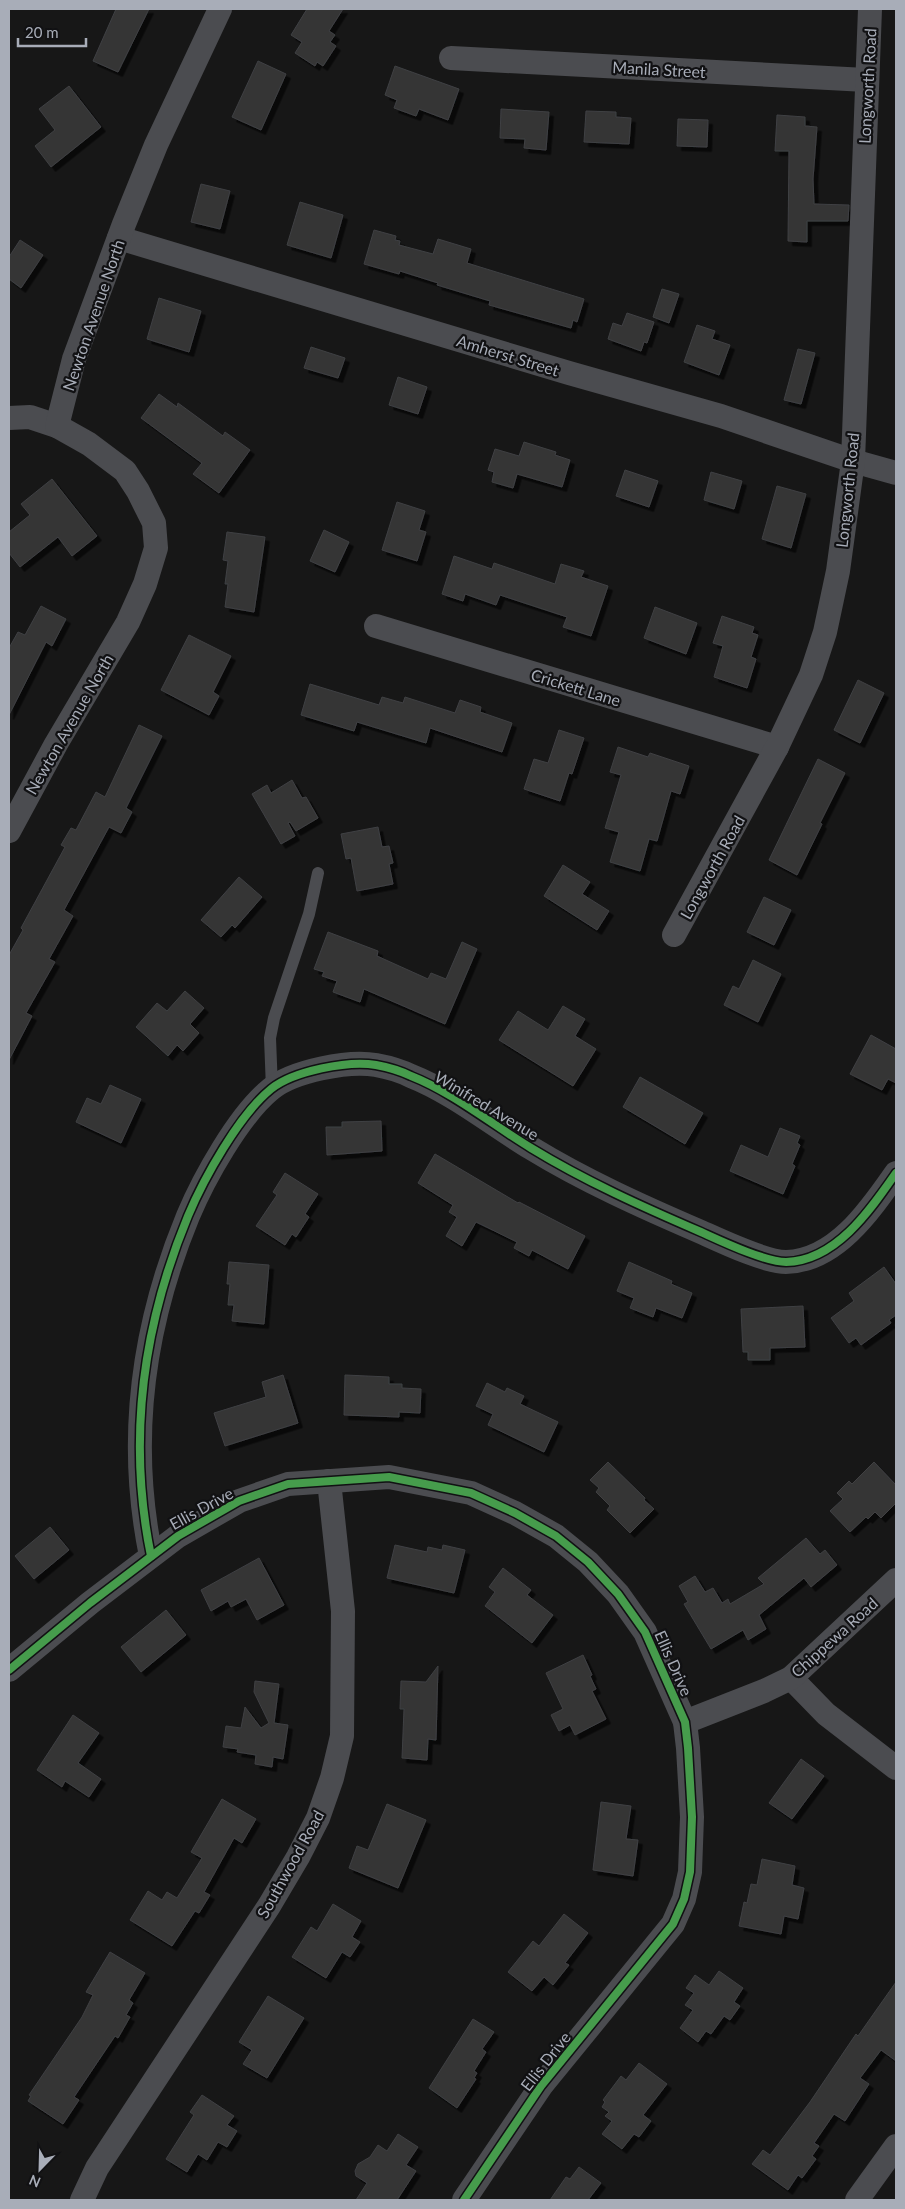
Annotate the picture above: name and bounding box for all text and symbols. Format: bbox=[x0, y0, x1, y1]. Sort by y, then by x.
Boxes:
scale bar bbox=[18, 15, 85, 47]
text: 20 m bbox=[25, 23, 59, 41]
street label: Longworth Road bbox=[854, 28, 880, 144]
street label: Manila Street bbox=[612, 57, 706, 81]
street label: Newton Avenue North bbox=[58, 237, 128, 393]
street label: Amherst Street bbox=[455, 330, 562, 380]
street label: Longworth Road bbox=[832, 432, 862, 548]
street label: Newton Avenue North bbox=[21, 651, 117, 797]
street label: Crickett Lane bbox=[529, 664, 623, 710]
street label: Longworth Road bbox=[676, 812, 748, 922]
street label: Winifred Avenue bbox=[431, 1066, 543, 1144]
street label: Ellis Drive bbox=[166, 1483, 236, 1533]
street label: Chippewa Road bbox=[787, 1593, 881, 1681]
street label: Ellis Drive bbox=[651, 1627, 697, 1699]
street label: Southwood Road bbox=[253, 1807, 327, 1921]
street label: Ellis Drive bbox=[516, 2028, 574, 2094]
north arrow bbox=[15, 2144, 65, 2194]
text: N bbox=[26, 2171, 43, 2191]

